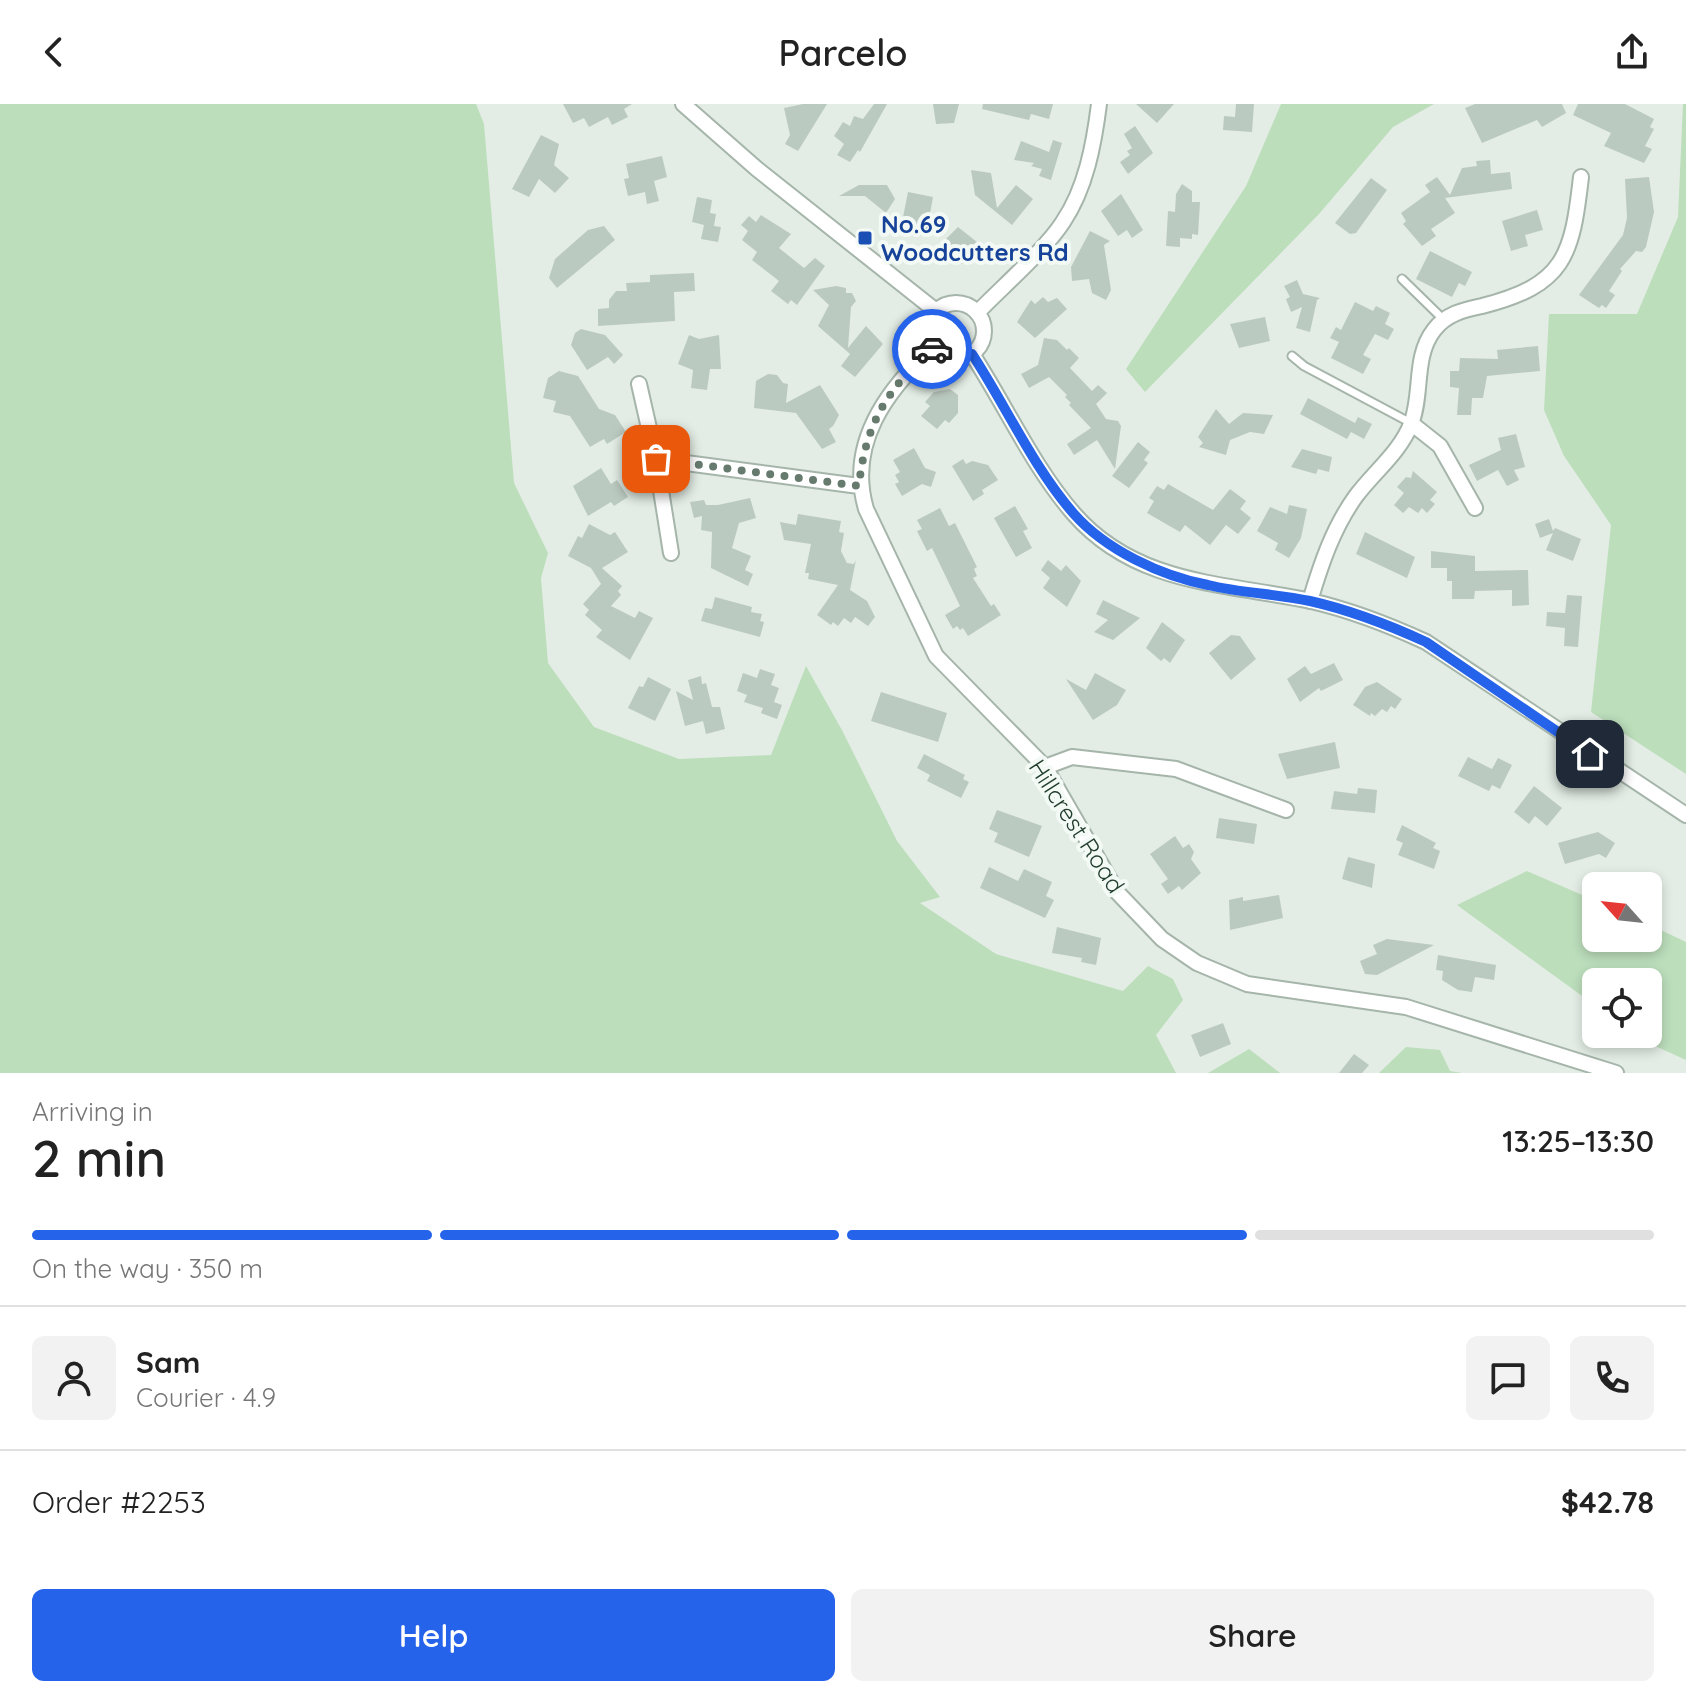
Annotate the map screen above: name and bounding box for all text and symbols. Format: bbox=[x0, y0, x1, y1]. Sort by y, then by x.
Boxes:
icon: back bbox=[32, 30, 76, 74]
text: Parcelo bbox=[779, 30, 907, 75]
icon: share bbox=[1610, 30, 1654, 74]
place label: No.69 Woodcutters Rd bbox=[881, 209, 1069, 267]
marker: No.69 Woodcutters Rd bbox=[856, 229, 874, 247]
courier bbox=[892, 309, 972, 389]
icon: car bbox=[910, 327, 954, 371]
pin bbox=[622, 425, 690, 493]
icon: bag bbox=[634, 437, 678, 481]
pin bbox=[1556, 720, 1624, 788]
icon: home bbox=[1568, 732, 1612, 776]
street label: Hillcrest Road bbox=[1023, 753, 1131, 899]
north arrow bbox=[1582, 872, 1662, 952]
map controls bbox=[1582, 872, 1662, 1048]
button: locate bbox=[1582, 968, 1662, 1048]
text: Arriving in bbox=[32, 1095, 153, 1128]
text: 13:25–13:30 bbox=[1502, 1122, 1654, 1160]
text: 2 min bbox=[32, 1125, 166, 1190]
text: On the way · 350 m bbox=[32, 1252, 263, 1285]
button: person bbox=[32, 1336, 116, 1420]
button: chat bbox=[1466, 1336, 1550, 1420]
button: phone bbox=[1570, 1336, 1654, 1420]
text: Sam bbox=[136, 1343, 200, 1381]
text: Courier · 4.9 bbox=[136, 1381, 276, 1414]
text: Order #2253 bbox=[32, 1483, 206, 1521]
text: $42.78 bbox=[1561, 1483, 1654, 1521]
button: Help bbox=[32, 1589, 835, 1681]
button: Share bbox=[851, 1589, 1654, 1681]

